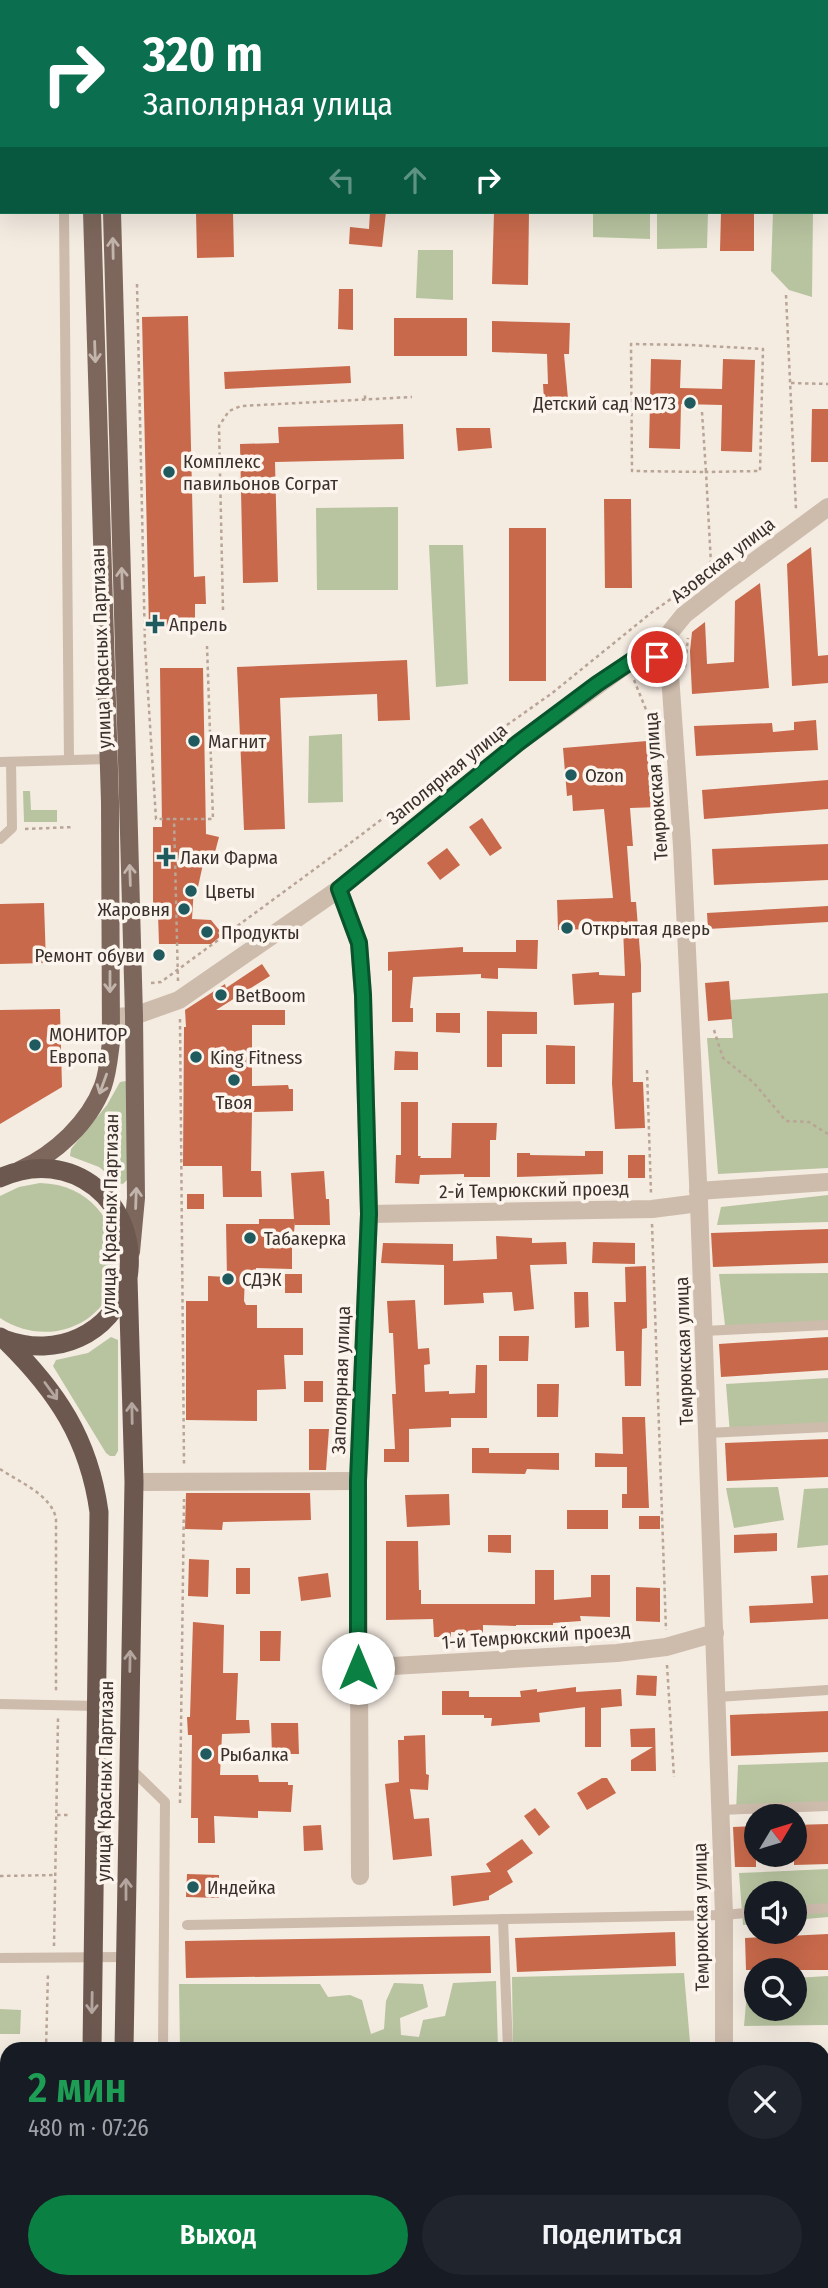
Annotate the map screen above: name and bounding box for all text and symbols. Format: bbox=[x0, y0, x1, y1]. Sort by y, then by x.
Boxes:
text: 320 m bbox=[143, 25, 263, 84]
icon: right bbox=[28, 28, 119, 119]
text: Заполярная улица bbox=[143, 85, 393, 123]
icon: left bbox=[323, 161, 361, 199]
icon: ahead bbox=[396, 161, 434, 199]
icon: right bbox=[469, 161, 507, 199]
one-way arrow bbox=[106, 237, 119, 260]
one-way arrow bbox=[89, 341, 102, 364]
place label: Детский cад №173 bbox=[532, 392, 676, 415]
marker: Детский cад №173 bbox=[682, 395, 698, 411]
place label: Комплекс павильонов Сограт bbox=[183, 450, 338, 495]
marker: Комплекс павильонов Сограт bbox=[161, 464, 177, 480]
street label: Азовская улица bbox=[667, 512, 779, 608]
street label: улица Красных Партизан bbox=[86, 547, 116, 749]
one-way arrow bbox=[115, 567, 128, 590]
place label: Апрель bbox=[169, 613, 227, 636]
marker: Апрель bbox=[147, 616, 163, 632]
pin bbox=[627, 627, 687, 687]
icon: arrive bbox=[638, 638, 676, 676]
street label: Темрюкская улица bbox=[639, 711, 673, 861]
street label: Заполярная улица bbox=[382, 718, 512, 830]
place label: Магнит bbox=[208, 730, 267, 753]
marker: Магнит bbox=[186, 733, 202, 749]
place label: Ozon bbox=[585, 764, 624, 787]
marker: Ozon bbox=[563, 767, 579, 783]
place label: Лаки Фарма bbox=[180, 846, 278, 869]
marker: Лаки Фарма bbox=[158, 849, 174, 865]
one-way arrow bbox=[124, 863, 137, 886]
place label: Цветы bbox=[205, 880, 255, 903]
marker: Цветы bbox=[183, 883, 199, 899]
place label: Жаровня bbox=[98, 898, 170, 921]
marker: Жаровня bbox=[176, 901, 192, 917]
place label: Открытая дверь bbox=[581, 917, 710, 940]
marker: Открытая дверь bbox=[559, 920, 575, 936]
place label: Продукты bbox=[221, 921, 300, 944]
marker: Продукты bbox=[199, 924, 215, 940]
place label: Ремонт обуви bbox=[34, 944, 145, 967]
marker: Ремонт обуви bbox=[151, 947, 167, 963]
one-way arrow bbox=[103, 970, 117, 993]
place label: BetBoom bbox=[235, 984, 306, 1007]
marker: BetBoom bbox=[213, 987, 229, 1003]
place label: МОНИТОР Европа bbox=[49, 1023, 127, 1068]
marker: МОНИТОР Европа bbox=[27, 1037, 43, 1053]
place label: King Fitness bbox=[210, 1046, 302, 1069]
marker: King Fitness bbox=[188, 1049, 204, 1065]
marker: Твоя bbox=[226, 1072, 242, 1088]
one-way arrow bbox=[96, 1073, 108, 1095]
place label: Твоя bbox=[216, 1091, 252, 1114]
street label: улица Красных Партизан bbox=[97, 1113, 123, 1315]
street label: 2-й Темрюкский проезд bbox=[439, 1177, 629, 1203]
one-way arrow bbox=[129, 1186, 142, 1209]
place label: Табакерка bbox=[264, 1227, 346, 1250]
marker: Табакерка bbox=[242, 1230, 258, 1246]
place label: СДЭК bbox=[242, 1268, 282, 1291]
marker: СДЭК bbox=[220, 1271, 236, 1287]
street label: Темрюкская улица bbox=[670, 1276, 698, 1426]
street label: Заполярная улица bbox=[327, 1305, 355, 1455]
one-way arrow bbox=[43, 1381, 58, 1400]
one-way arrow bbox=[126, 1402, 139, 1425]
street label: 1-й Темрюкский проезд bbox=[441, 1618, 631, 1654]
position arrow bbox=[321, 1631, 395, 1705]
one-way arrow bbox=[123, 1650, 136, 1673]
street label: улица Красных Партизан bbox=[92, 1680, 118, 1882]
place label: Рыбалка bbox=[220, 1743, 289, 1766]
marker: Рыбалка bbox=[198, 1746, 214, 1762]
north arrow bbox=[744, 1804, 807, 1867]
map controls bbox=[744, 1804, 807, 2021]
street label: Темрюкская улица bbox=[688, 1843, 714, 1991]
place label: Индейка bbox=[207, 1876, 276, 1899]
one-way arrow bbox=[119, 1877, 133, 1900]
marker: Индейка bbox=[185, 1879, 201, 1895]
button: sound bbox=[744, 1881, 807, 1944]
button: search bbox=[744, 1958, 807, 2021]
one-way arrow bbox=[85, 1991, 99, 2014]
text: 2 мин bbox=[28, 2063, 127, 2113]
button: close bbox=[728, 2065, 802, 2139]
text: 480 m · 07:26 bbox=[28, 2114, 149, 2142]
button: Выход bbox=[28, 2195, 408, 2275]
button: Поделиться bbox=[422, 2195, 802, 2275]

